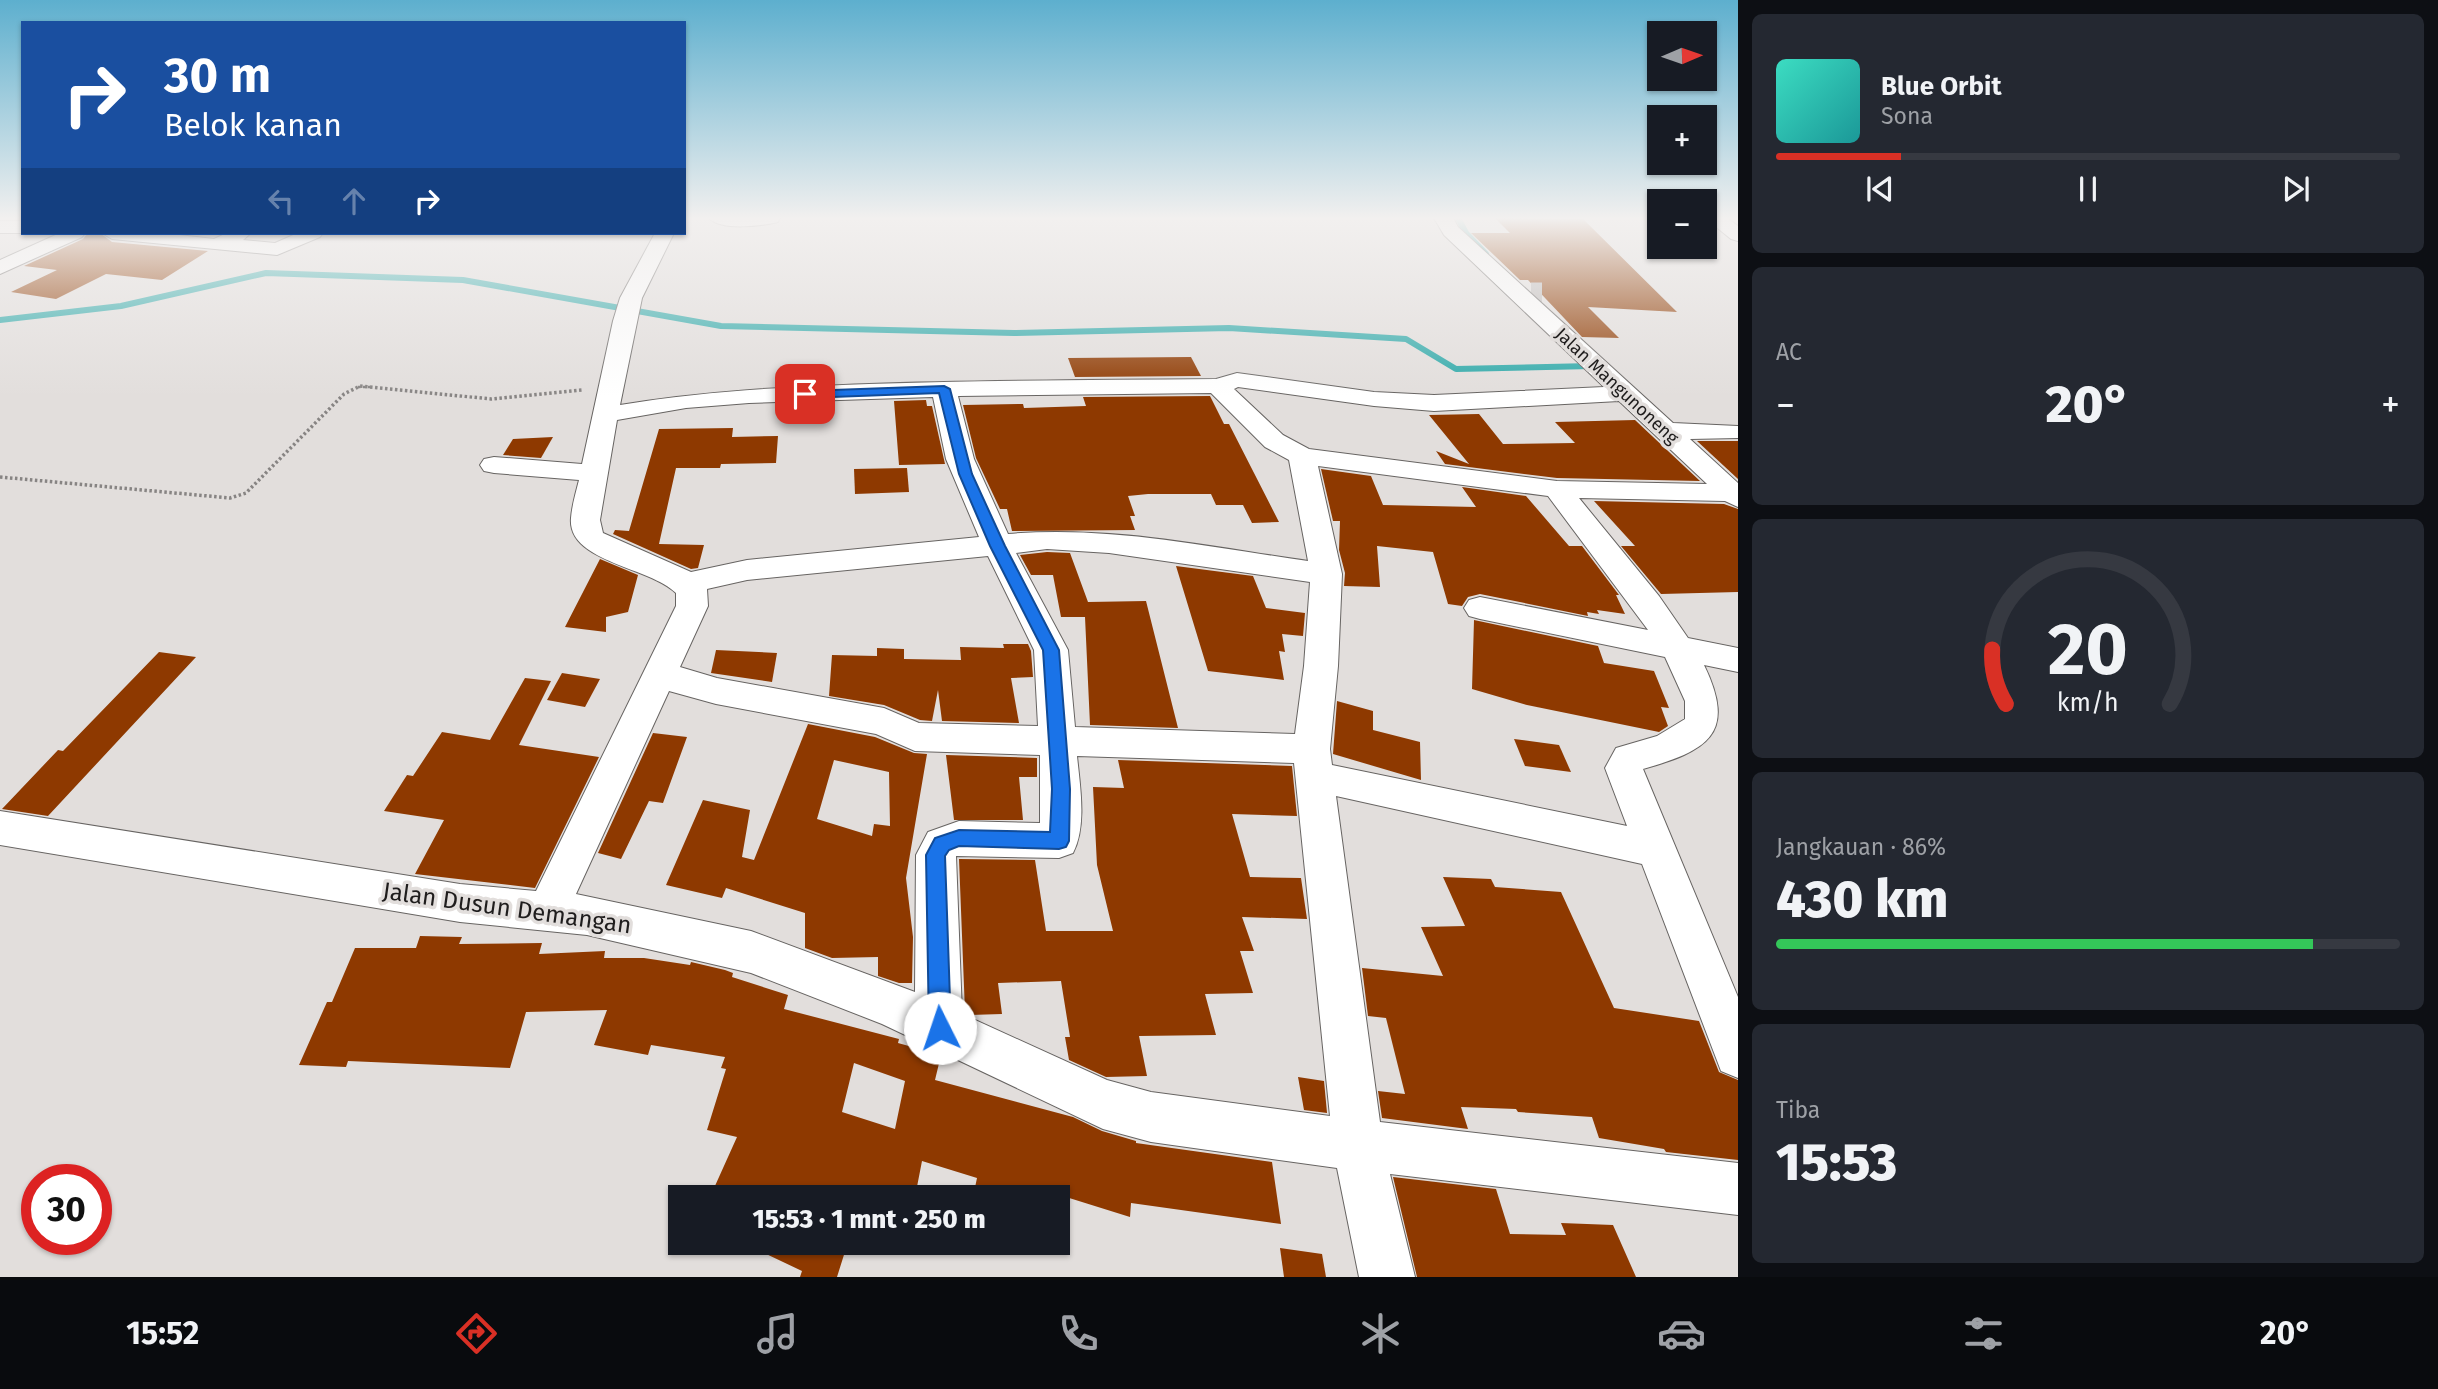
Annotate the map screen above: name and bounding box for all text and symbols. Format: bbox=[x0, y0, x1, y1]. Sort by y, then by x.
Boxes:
north arrow bbox=[1647, 21, 1717, 91]
map controls bbox=[1647, 21, 1717, 259]
text: 30 m bbox=[164, 46, 271, 105]
icon: right bbox=[49, 49, 140, 140]
text: Blue Orbit bbox=[1881, 71, 2001, 102]
text: Sona bbox=[1881, 102, 1933, 130]
button: + bbox=[1647, 105, 1717, 175]
text: Belok kanan bbox=[164, 106, 342, 144]
icon: previous bbox=[1861, 170, 1899, 208]
icon: pause bbox=[2069, 170, 2107, 208]
icon: next bbox=[2277, 170, 2315, 208]
icon: left bbox=[262, 182, 300, 220]
icon: ahead bbox=[335, 182, 373, 220]
icon: right bbox=[408, 182, 446, 220]
button: − bbox=[1647, 189, 1717, 259]
street label: Jalan Mangunoneng bbox=[1551, 323, 1684, 449]
text: AC bbox=[1776, 338, 1802, 366]
pin bbox=[775, 364, 835, 424]
text: 20° bbox=[2045, 373, 2131, 436]
icon: arrive bbox=[786, 375, 824, 413]
text: − bbox=[1776, 382, 1795, 428]
text: + bbox=[2381, 382, 2400, 428]
text: 20 bbox=[2048, 607, 2128, 694]
text: km/h bbox=[2057, 688, 2119, 718]
text: Jangkauan · 86% bbox=[1776, 833, 1946, 861]
text: 430 km bbox=[1776, 868, 1948, 931]
street label: Jalan Dusun Demangan bbox=[381, 877, 633, 939]
position arrow bbox=[903, 991, 977, 1065]
text: Tiba bbox=[1776, 1096, 1820, 1124]
text: 15:53 bbox=[1776, 1131, 1897, 1194]
speed limit sign: 30 bbox=[21, 1164, 112, 1255]
text: 15:53 · 1 mnt · 250 m bbox=[752, 1204, 986, 1235]
icon: directions bbox=[452, 1309, 501, 1358]
icon: music bbox=[753, 1309, 802, 1358]
icon: phone bbox=[1054, 1309, 1103, 1358]
icon: climate bbox=[1356, 1309, 1405, 1358]
icon: car bbox=[1657, 1309, 1706, 1358]
icon: filters bbox=[1959, 1309, 2008, 1358]
text: 15:52 bbox=[126, 1314, 199, 1352]
text: 20° bbox=[2260, 1314, 2312, 1352]

